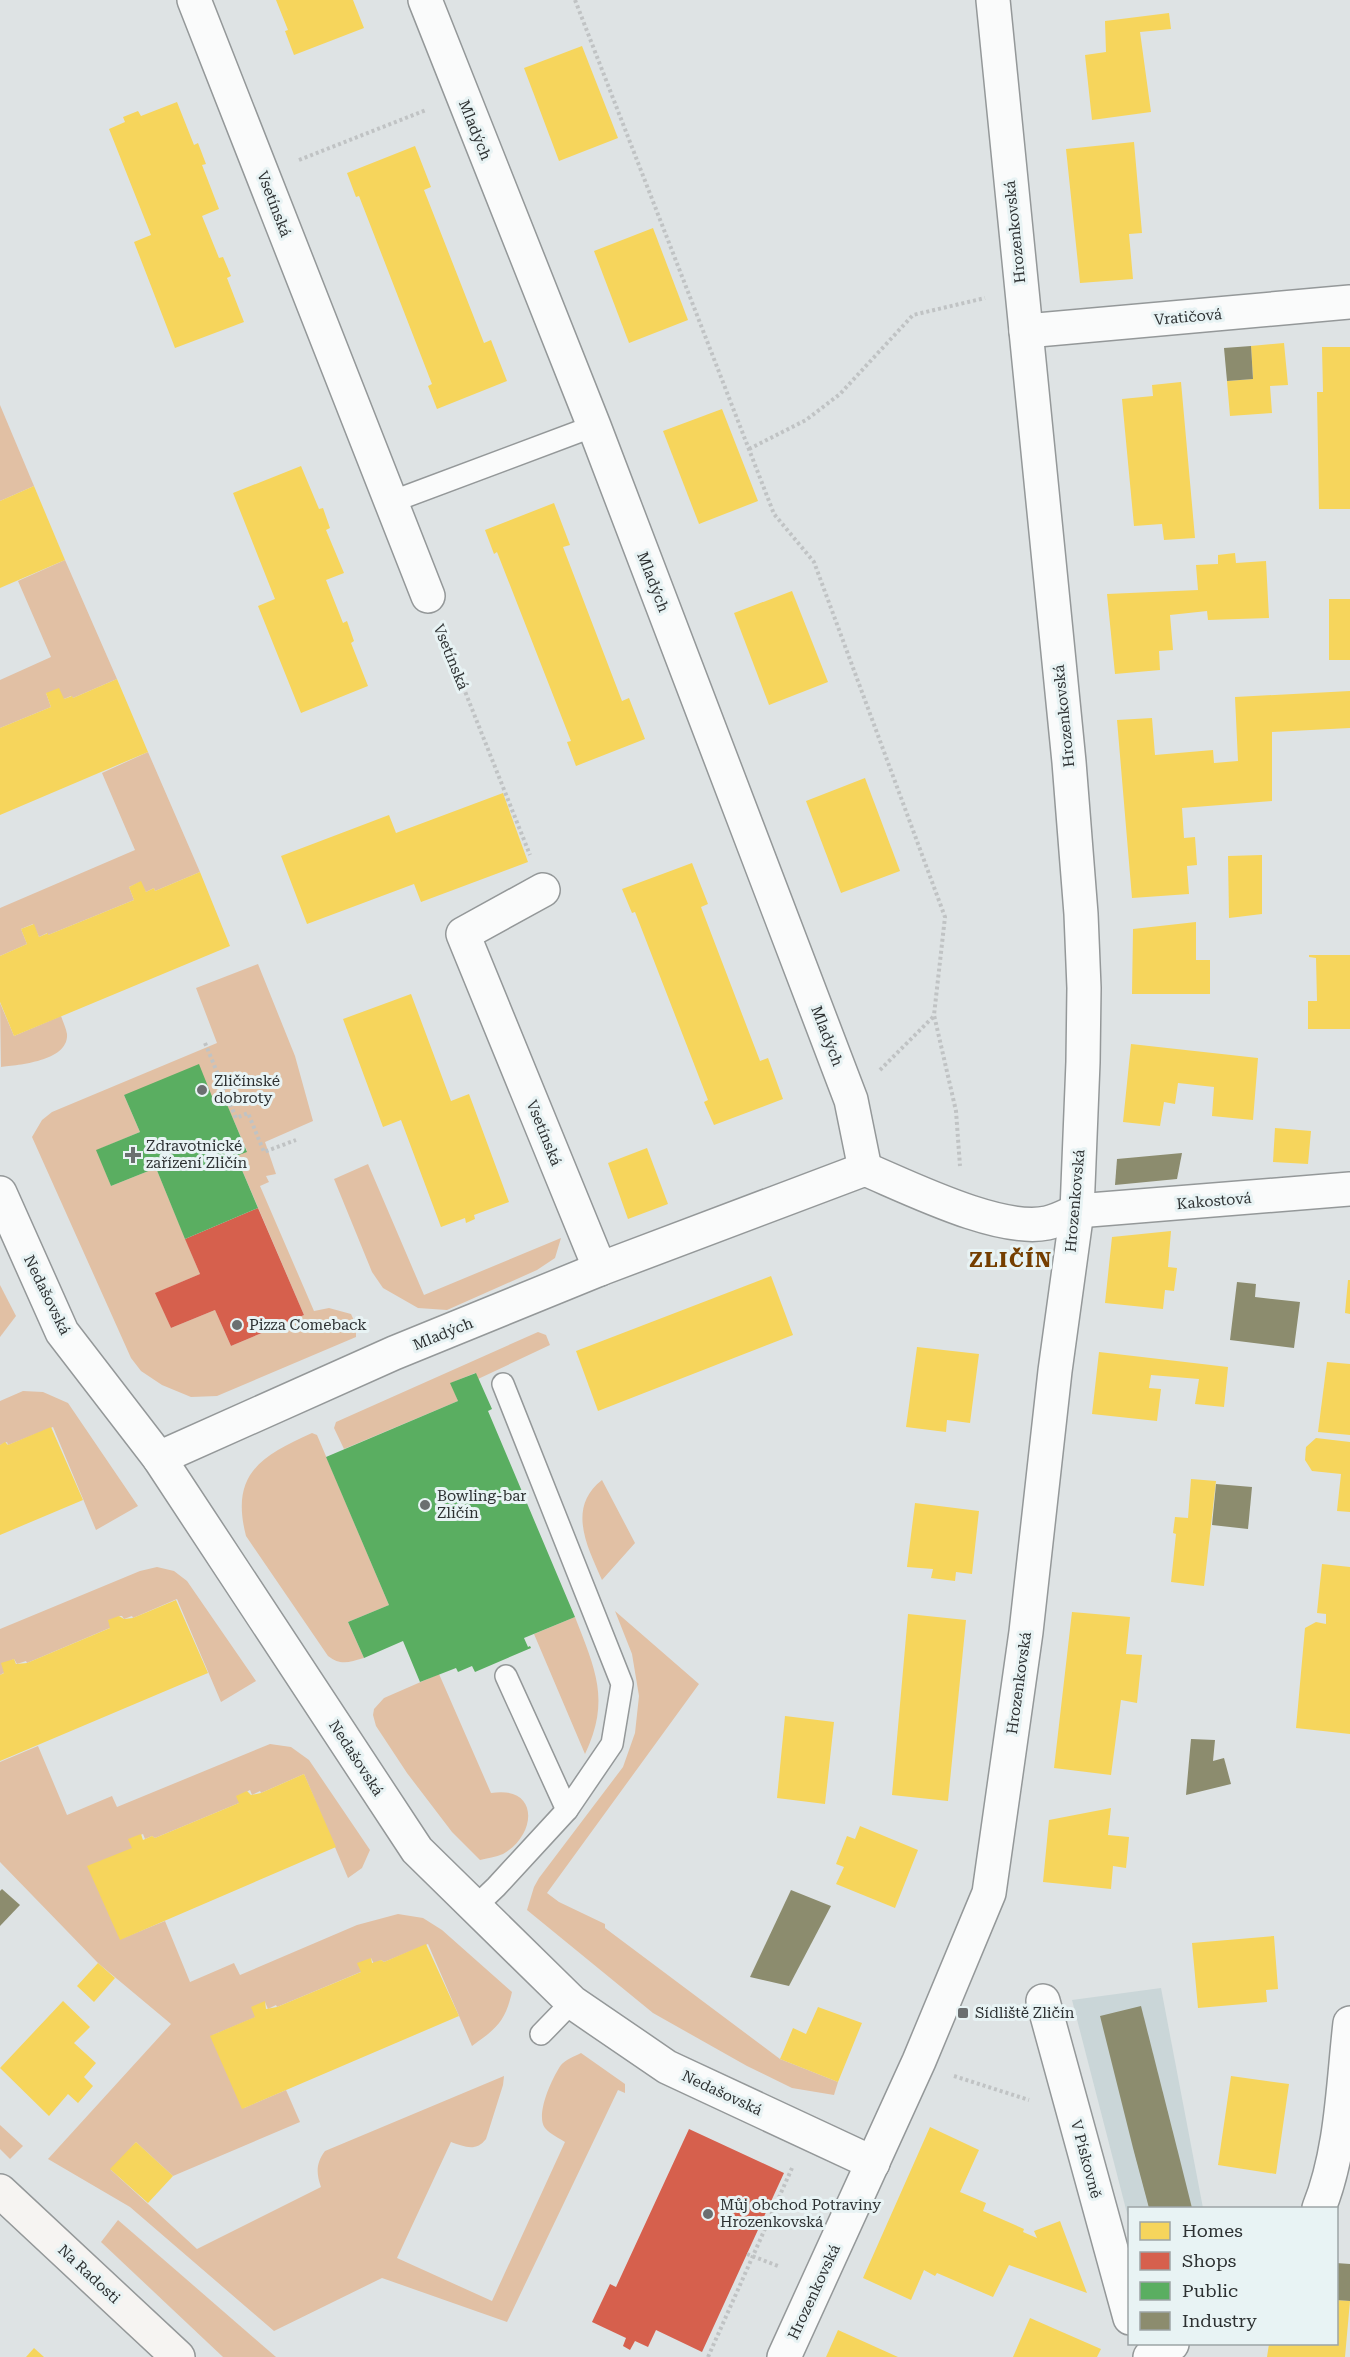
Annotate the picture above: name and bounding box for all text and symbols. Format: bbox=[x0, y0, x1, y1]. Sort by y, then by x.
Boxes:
street label: Mladých bbox=[455, 97, 495, 163]
street label: Vsetínská bbox=[253, 168, 295, 240]
street label: Hrozenkovská bbox=[1001, 180, 1029, 284]
street label: Vratičová bbox=[1153, 305, 1223, 329]
street label: Mladých bbox=[633, 549, 673, 615]
street label: Vsetínská bbox=[430, 621, 472, 693]
street label: Hrozenkovská bbox=[1050, 664, 1078, 768]
street label: Mladých bbox=[807, 1003, 847, 1069]
place label: Zličínské dobroty bbox=[214, 1072, 280, 1107]
marker: Zličínské dobroty bbox=[195, 1083, 209, 1097]
street label: Vsetínská bbox=[523, 1097, 565, 1169]
place label: Zdravotnické zařízení Zličín bbox=[146, 1137, 248, 1172]
marker: Zdravotnické zařízení Zličín bbox=[124, 1146, 142, 1164]
street label: Hrozenkovská bbox=[1062, 1149, 1088, 1253]
street label: Kakostová bbox=[1176, 1189, 1252, 1213]
district label: ZLIČÍN bbox=[969, 1247, 1053, 1272]
street label: Nedašovská bbox=[20, 1252, 74, 1338]
street label: Mladých bbox=[410, 1314, 476, 1354]
place label: Pizza Comeback bbox=[249, 1316, 367, 1334]
marker: Pizza Comeback bbox=[230, 1318, 244, 1332]
place label: Bowling-bar Zličín bbox=[437, 1487, 526, 1522]
marker: Bowling-bar Zličín bbox=[418, 1498, 432, 1512]
street label: Hrozenkovská bbox=[1003, 1631, 1035, 1735]
street label: Nedašovská bbox=[325, 1717, 387, 1799]
place label: Sídliště Zličín bbox=[975, 2004, 1075, 2022]
marker: Sídliště Zličín bbox=[956, 2006, 970, 2020]
street label: Nedašovská bbox=[679, 2067, 765, 2119]
street label: V Pískovně bbox=[1067, 2118, 1105, 2200]
place label: Můj obchod Potraviny Hrozenkovská bbox=[720, 2196, 881, 2231]
marker: Můj obchod Potraviny Hrozenkovská bbox=[701, 2207, 715, 2221]
legend bbox=[1128, 2207, 1338, 2345]
text: Homes bbox=[1182, 2220, 1243, 2241]
street label: Na Radosti bbox=[54, 2241, 124, 2307]
street label: Hrozenkovská bbox=[784, 2241, 844, 2343]
text: Shops bbox=[1182, 2250, 1236, 2271]
text: Public bbox=[1182, 2280, 1238, 2301]
text: Industry bbox=[1182, 2310, 1257, 2331]

